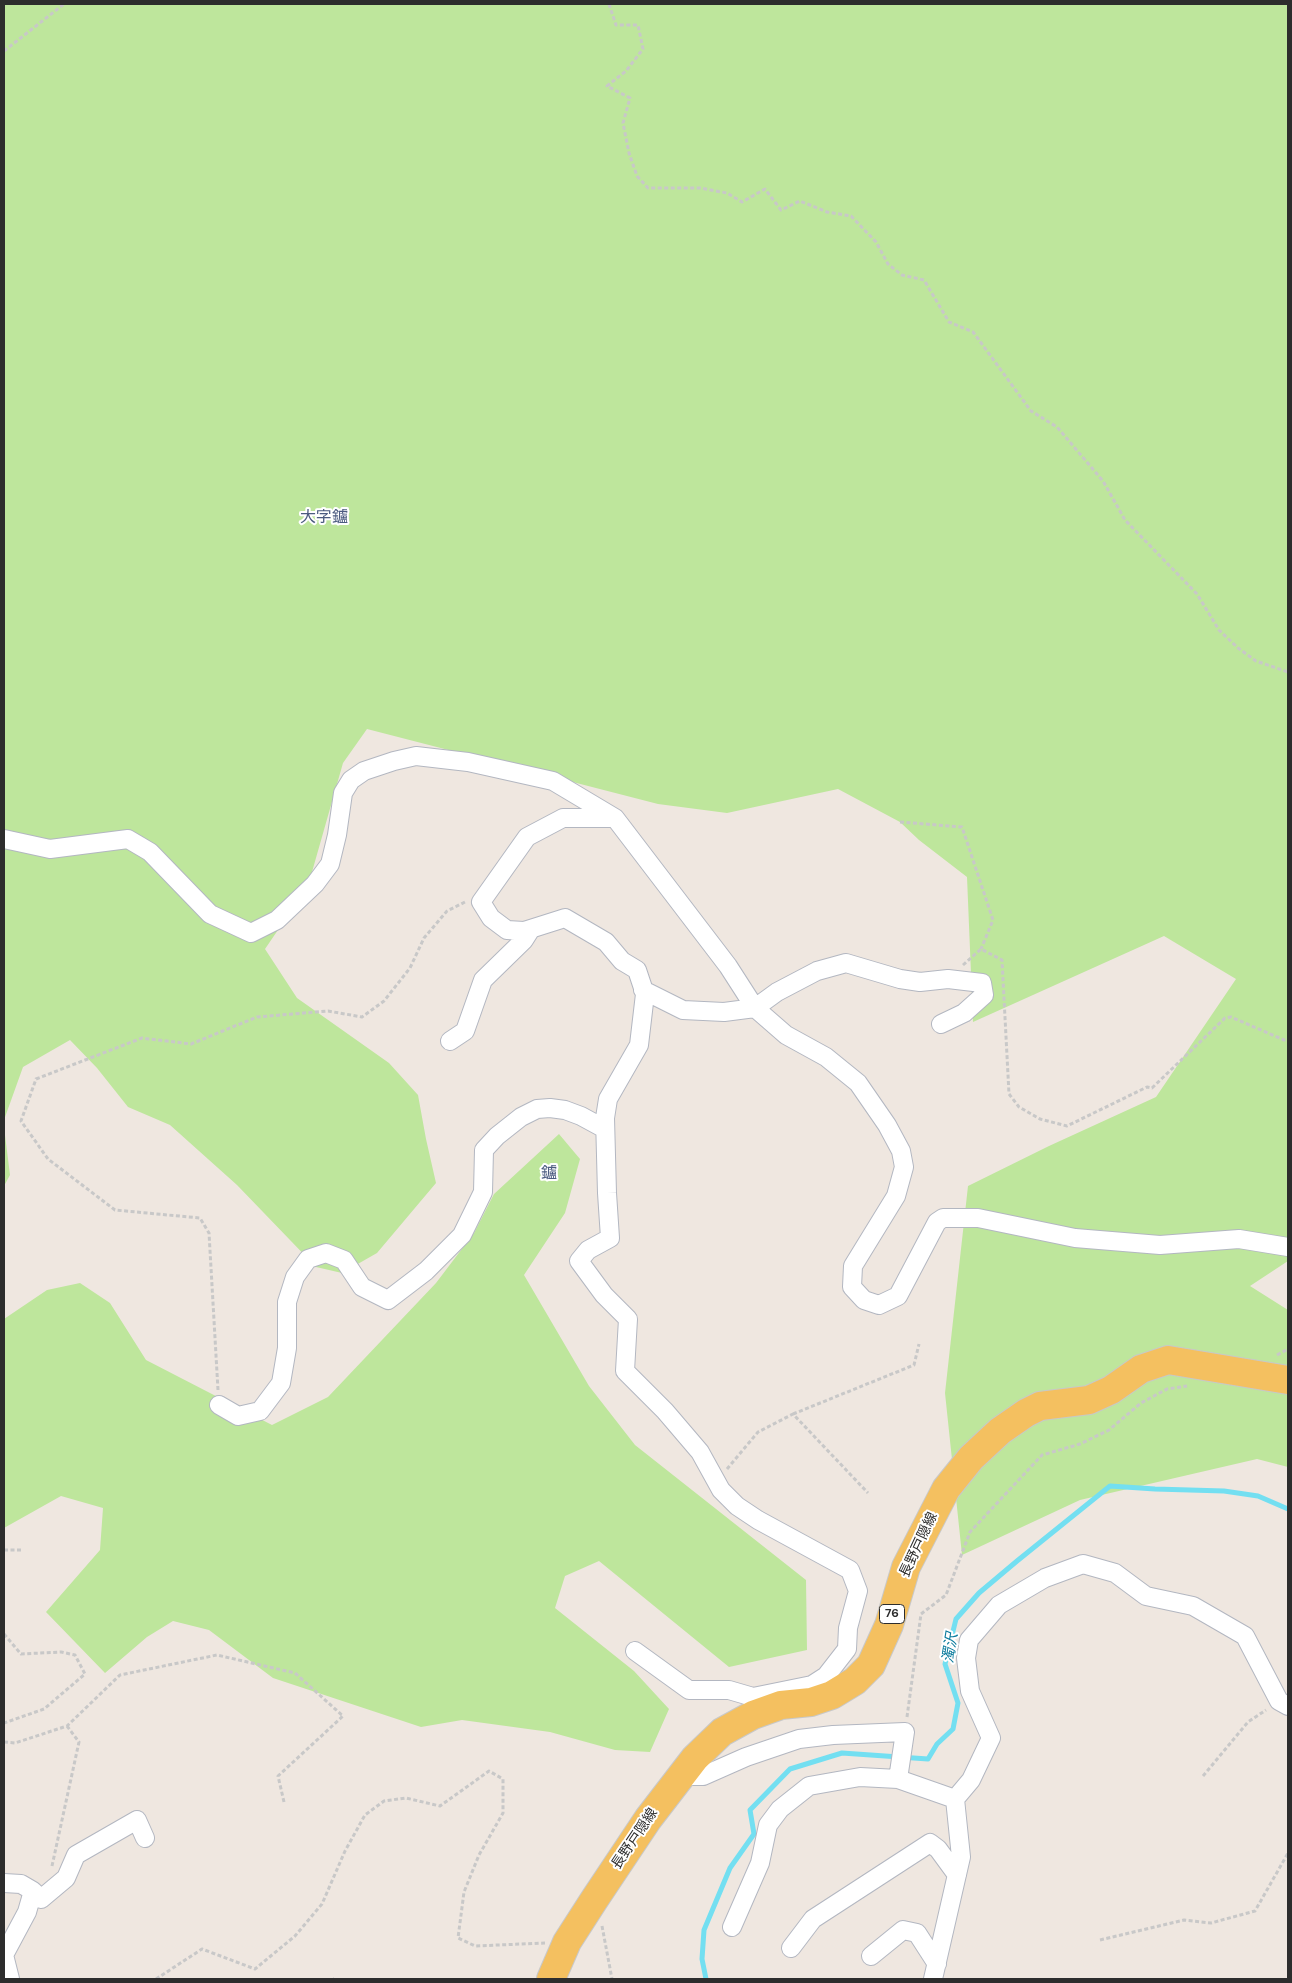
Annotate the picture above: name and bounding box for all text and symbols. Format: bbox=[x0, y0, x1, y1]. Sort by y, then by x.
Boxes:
district label: 大字鑪 bbox=[300, 508, 348, 528]
district label: 鑪 bbox=[541, 1164, 557, 1184]
street label: 長野戸隠線 bbox=[897, 1510, 941, 1580]
road number: 76 bbox=[880, 1605, 904, 1624]
water label: 濁沢 bbox=[940, 1632, 962, 1664]
street label: 長野戸隠線 bbox=[608, 1805, 662, 1873]

